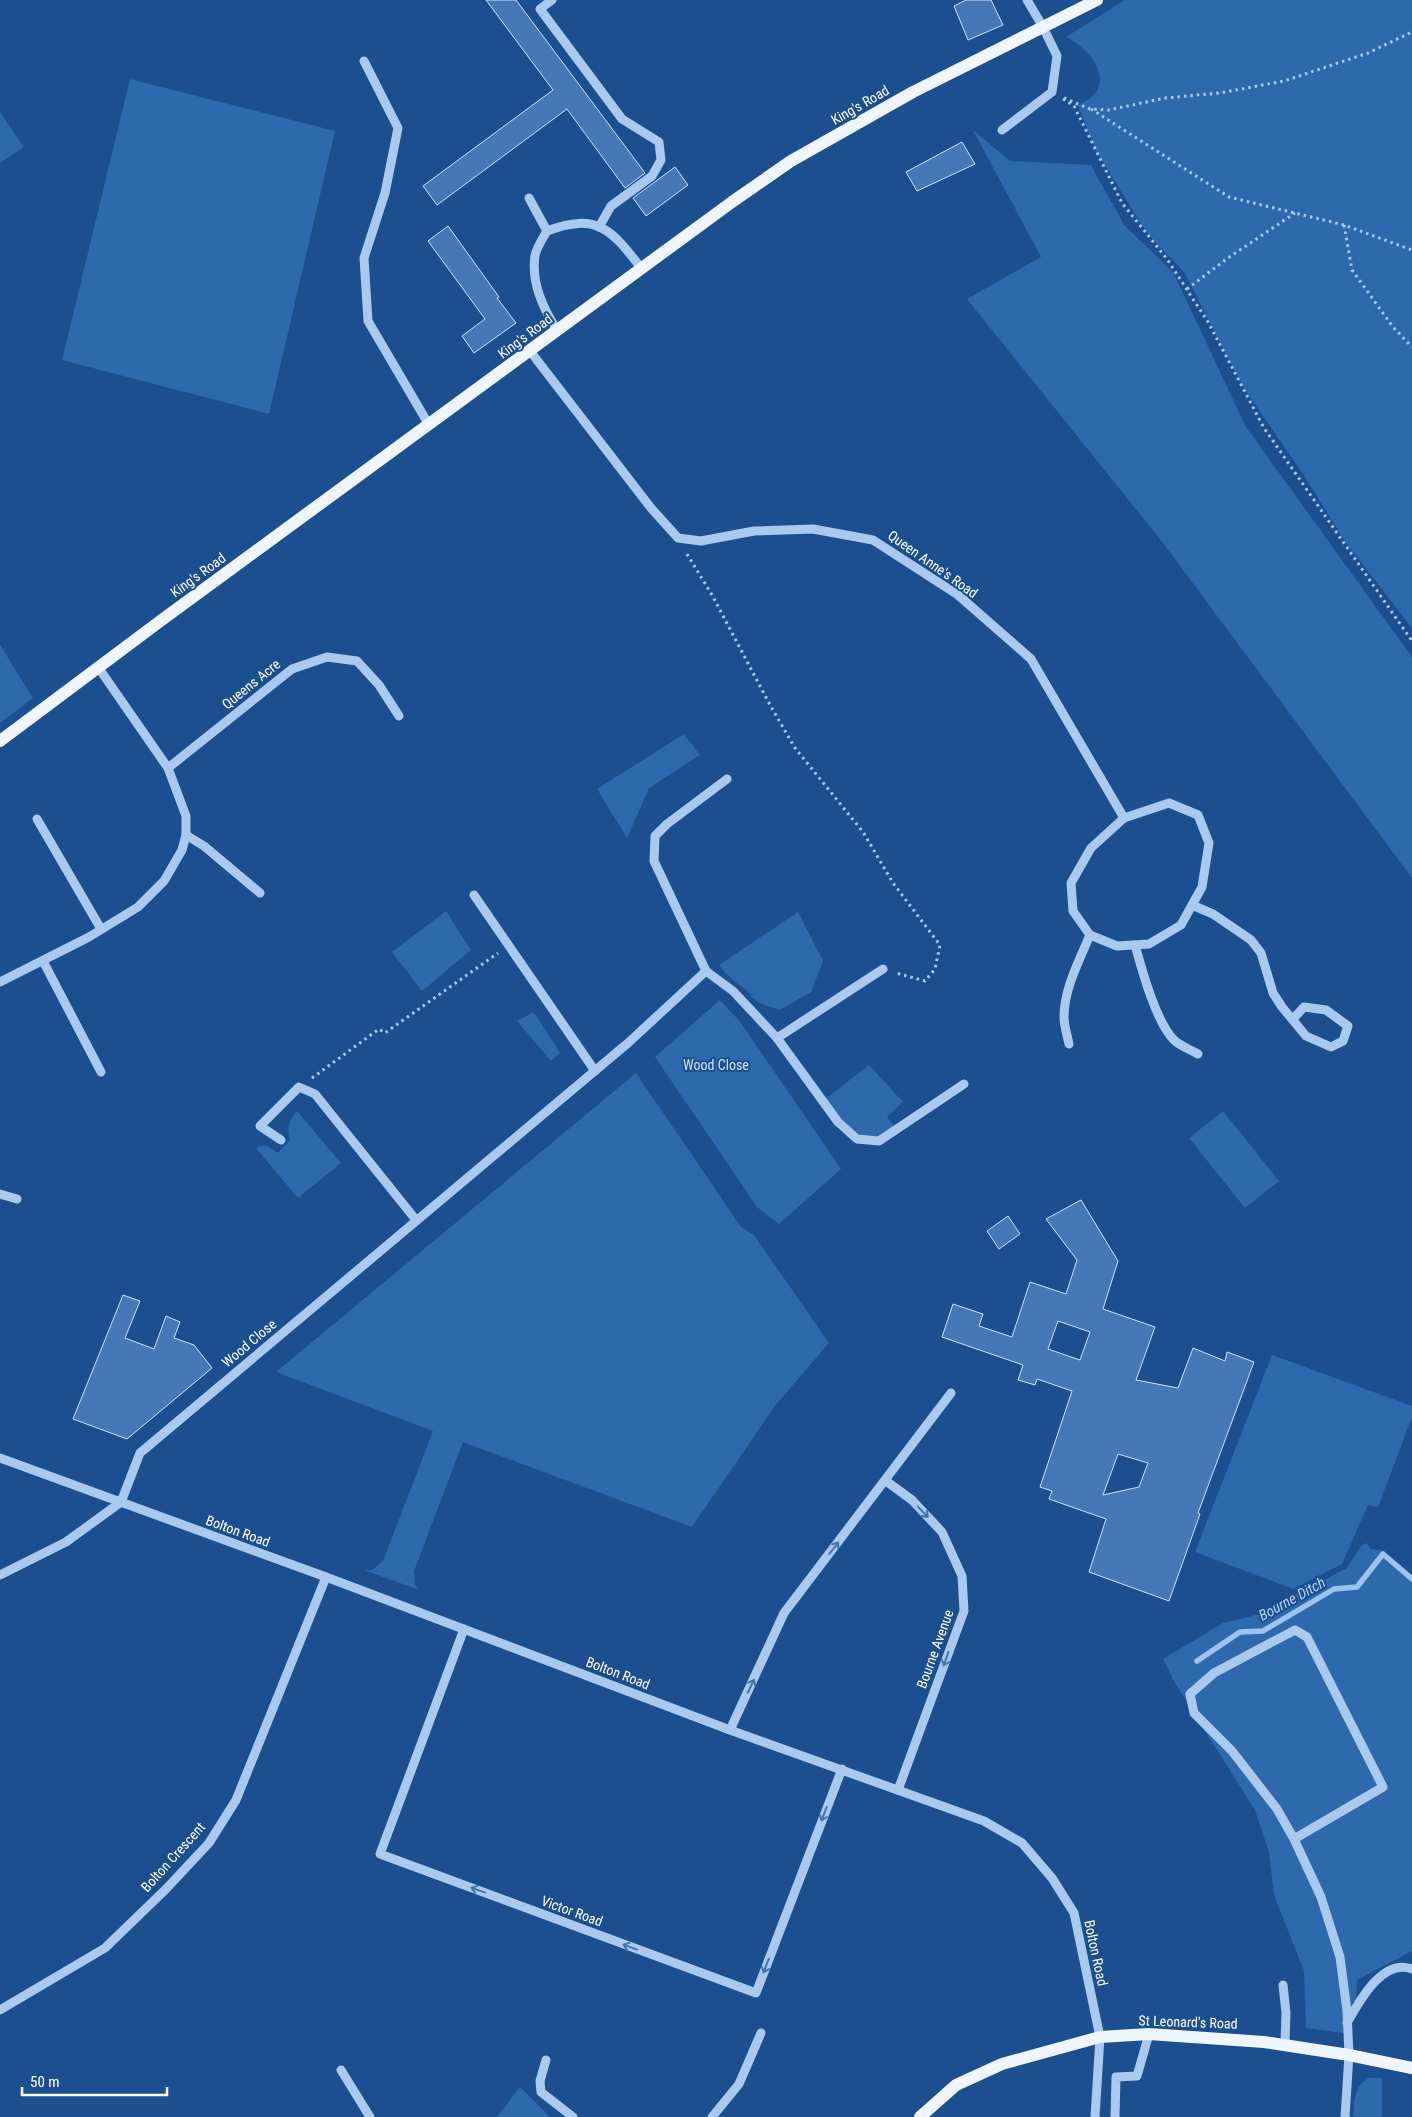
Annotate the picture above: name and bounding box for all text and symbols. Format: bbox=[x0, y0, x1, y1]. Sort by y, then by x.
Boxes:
street label: King's Road bbox=[828, 82, 892, 128]
street label: King's Road bbox=[495, 310, 555, 362]
street label: Queen Anne's Road bbox=[885, 527, 981, 601]
street label: King's Road bbox=[167, 550, 229, 600]
street label: Queens Acre bbox=[219, 656, 284, 712]
park label: Wood Close bbox=[683, 1057, 749, 1073]
street label: Wood Close bbox=[219, 1315, 280, 1370]
one-way arrow bbox=[917, 1506, 929, 1518]
street label: Bolton Road bbox=[204, 1512, 272, 1550]
one-way arrow bbox=[829, 1542, 840, 1555]
water label: Bourne Ditch bbox=[1255, 1573, 1329, 1625]
street label: Bourne Avenue bbox=[913, 1607, 957, 1691]
one-way arrow bbox=[941, 1651, 951, 1666]
street label: Bolton Road bbox=[584, 1654, 652, 1692]
one-way arrow bbox=[746, 1679, 756, 1694]
one-way arrow bbox=[819, 1806, 828, 1822]
street label: Bolton Crescent bbox=[138, 1819, 208, 1895]
one-way arrow bbox=[470, 1885, 486, 1894]
street label: Victor Road bbox=[539, 1893, 605, 1929]
street label: Bolton Road bbox=[1081, 1919, 1111, 1987]
one-way arrow bbox=[623, 1941, 638, 1951]
one-way arrow bbox=[761, 1958, 770, 1973]
street label: St Leonard's Road bbox=[1138, 2012, 1238, 2032]
scale bar bbox=[22, 2064, 168, 2096]
text: 50 m bbox=[30, 2073, 60, 2091]

